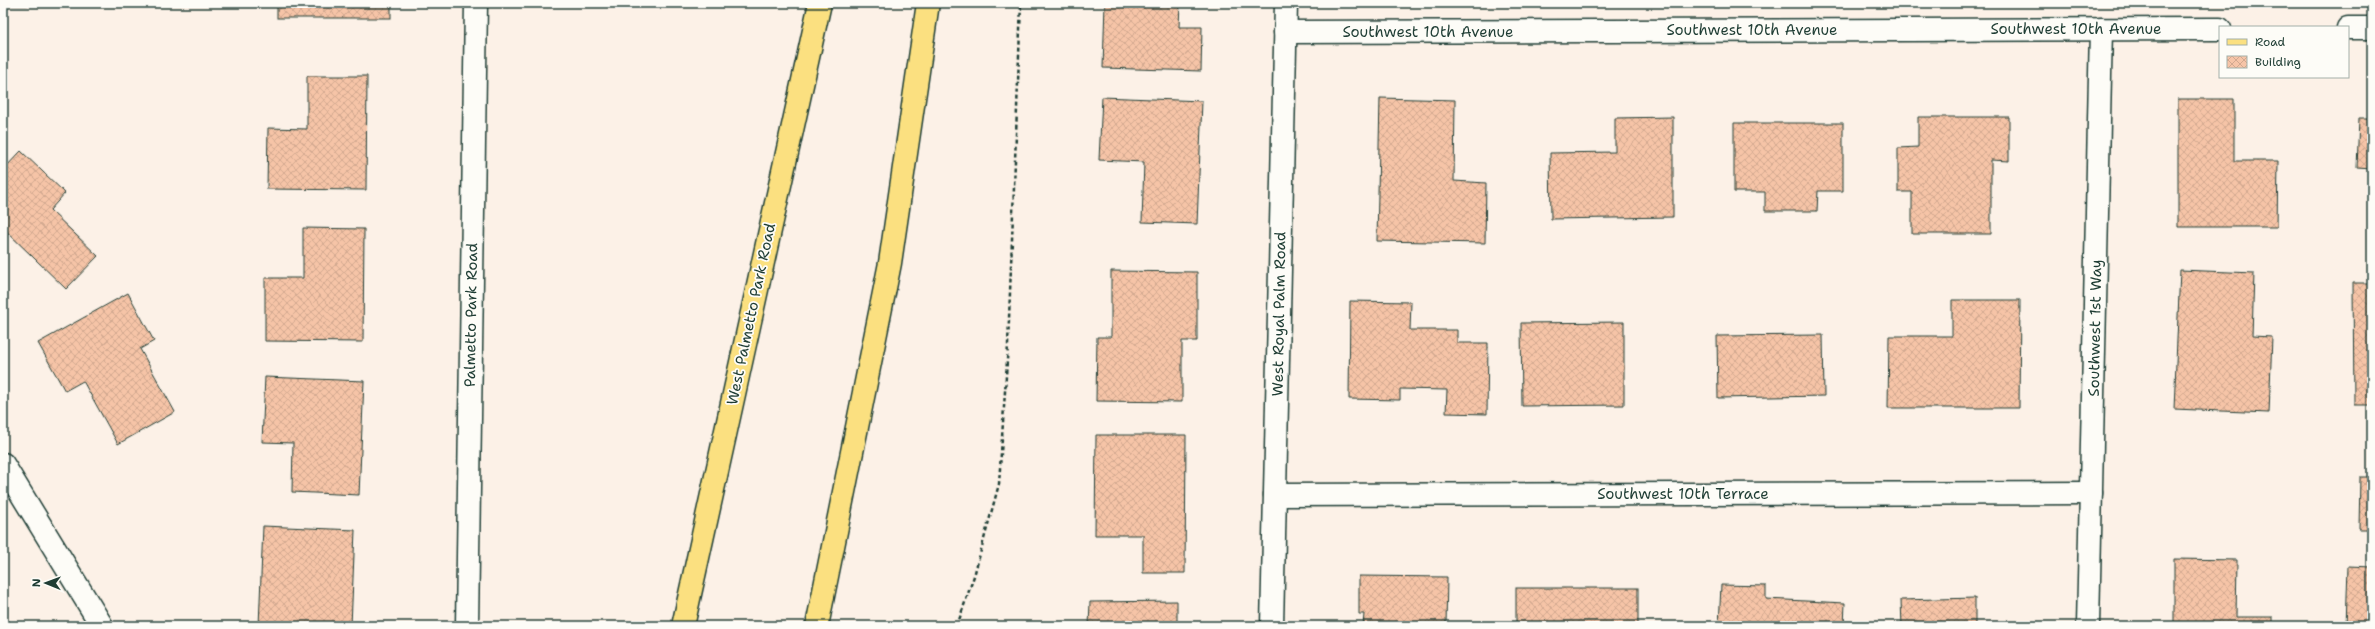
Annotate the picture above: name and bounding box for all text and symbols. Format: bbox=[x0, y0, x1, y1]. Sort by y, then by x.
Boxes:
street label: Southwest 10th Avenue bbox=[1990, 19, 2162, 39]
street label: Southwest 10th Avenue bbox=[1666, 20, 1838, 40]
street label: Southwest 10th Avenue bbox=[1342, 22, 1514, 42]
legend bbox=[2219, 26, 2349, 78]
text: Road bbox=[2255, 34, 2286, 50]
text: Building bbox=[2255, 54, 2301, 70]
street label: West Palmetto Park Road bbox=[722, 221, 780, 407]
street label: West Royal Palm Road bbox=[1268, 231, 1290, 397]
street label: Palmetto Park Road bbox=[460, 242, 482, 387]
street label: Southwest 1st Way bbox=[2084, 259, 2106, 397]
street label: Southwest 10th Terrace bbox=[1597, 484, 1769, 504]
north arrow bbox=[26, 563, 66, 603]
text: N bbox=[29, 578, 44, 587]

